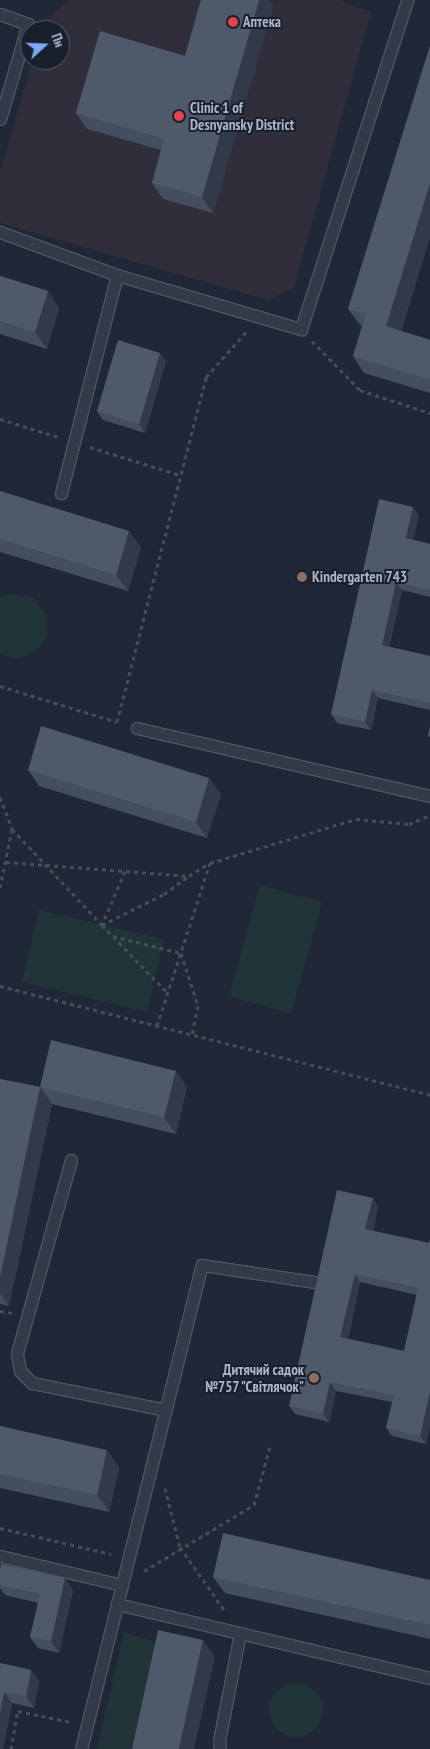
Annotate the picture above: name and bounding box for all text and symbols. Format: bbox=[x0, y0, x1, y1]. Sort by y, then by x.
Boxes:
place label: Аптека bbox=[243, 13, 281, 31]
marker: Аптека bbox=[227, 16, 239, 28]
north arrow bbox=[20, 20, 70, 70]
text: Пн bbox=[47, 31, 69, 50]
place label: Clinic 1 of Desnyansky District bbox=[190, 98, 295, 133]
marker: Clinic 1 of Desnyansky District bbox=[172, 109, 186, 123]
place label: Kindergarten 743 bbox=[312, 568, 407, 586]
marker: Kindergarten 743 bbox=[296, 571, 308, 583]
place label: Дитячий садок №757 "Світлячок" bbox=[203, 1360, 304, 1395]
marker: Дитячий садок №757 "Світлячок" bbox=[308, 1372, 320, 1384]

